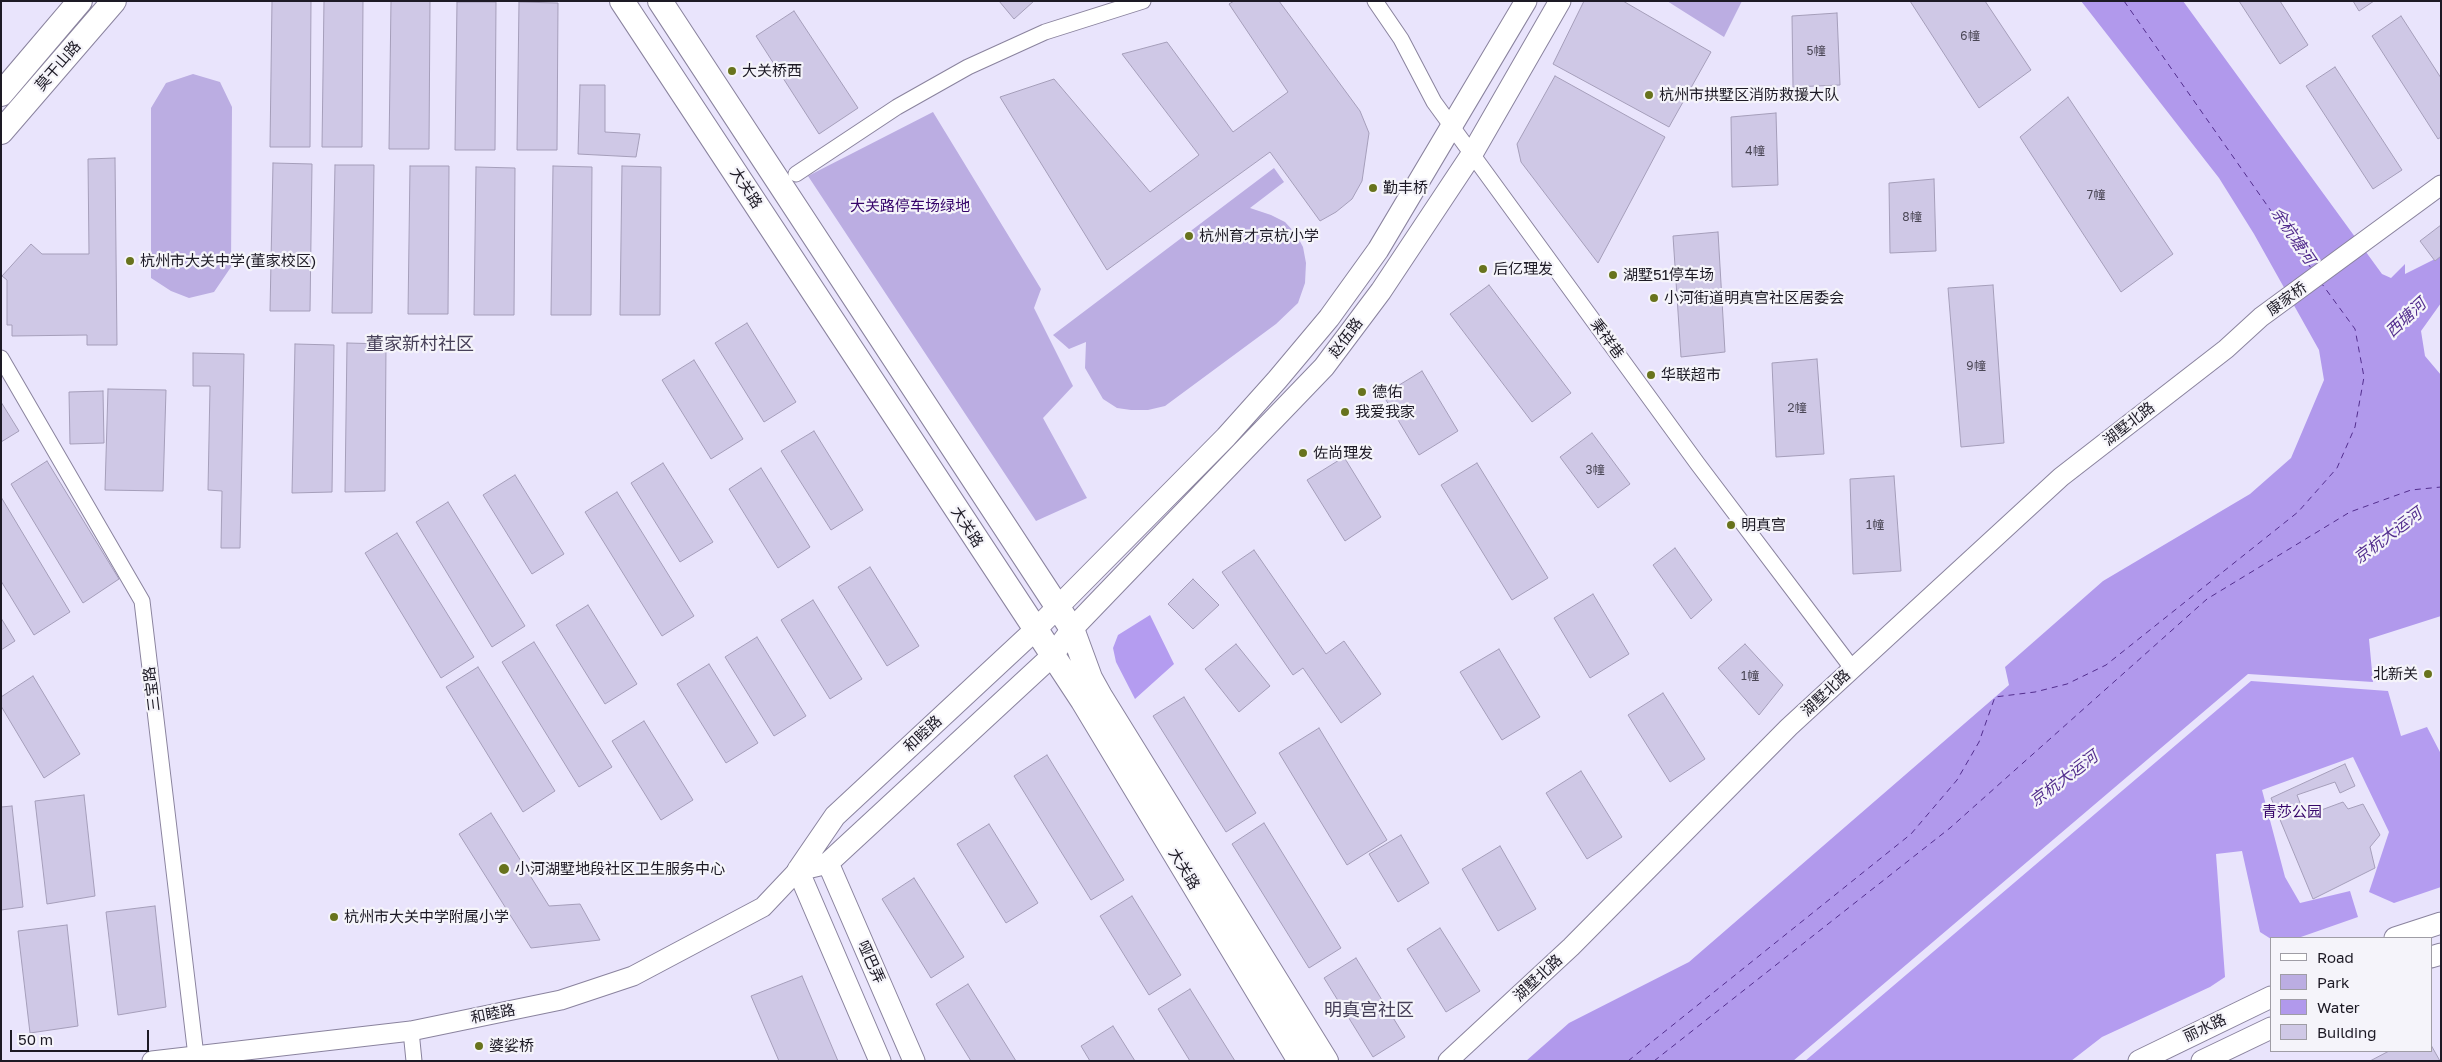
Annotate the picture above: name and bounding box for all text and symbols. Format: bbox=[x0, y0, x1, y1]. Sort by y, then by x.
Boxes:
house number: 6幢 bbox=[1960, 29, 1980, 43]
street label: 莫干山路 bbox=[32, 37, 84, 95]
house number: 5幢 bbox=[1807, 44, 1825, 58]
place label: 大关桥西 bbox=[742, 62, 802, 80]
marker: 大关桥西 bbox=[726, 65, 738, 77]
place label: 杭州市拱墅区消防救援大队 bbox=[1659, 86, 1839, 104]
marker: 杭州市拱墅区消防救援大队 bbox=[1643, 89, 1655, 101]
house number: 4幢 bbox=[1745, 144, 1765, 158]
street label: 大关路 bbox=[726, 164, 766, 212]
place label: 勤丰桥 bbox=[1383, 179, 1428, 197]
marker: 勤丰桥 bbox=[1367, 182, 1379, 194]
house number: 7幢 bbox=[2087, 188, 2105, 202]
park label: 大关路停车场绿地 bbox=[850, 197, 970, 215]
water label: 余杭塘河 bbox=[2267, 204, 2319, 268]
house number: 8幢 bbox=[1902, 210, 1922, 224]
place label: 杭州育才京杭小学 bbox=[1199, 227, 1319, 245]
marker: 杭州育才京杭小学 bbox=[1183, 230, 1195, 242]
place label: 杭州市大关中学(董家校区) bbox=[140, 252, 316, 270]
marker: 杭州市大关中学(董家校区) bbox=[124, 255, 136, 267]
place label: 后亿理发 bbox=[1493, 260, 1553, 278]
marker: 后亿理发 bbox=[1477, 263, 1489, 275]
place label: 湖墅51停车场 bbox=[1623, 266, 1714, 284]
marker: 湖墅51停车场 bbox=[1607, 269, 1619, 281]
street label: 康家桥 bbox=[2264, 278, 2310, 320]
place label: 小河街道明真宫社区居委会 bbox=[1664, 289, 1844, 307]
marker: 小河街道明真宫社区居委会 bbox=[1648, 292, 1660, 304]
water label: 西塘河 bbox=[2382, 295, 2430, 341]
street label: 赵伍路 bbox=[1325, 315, 1367, 361]
street label: 秉祥巷 bbox=[1586, 316, 1628, 362]
district label: 董家新村社区 bbox=[366, 333, 474, 355]
house number: 9幢 bbox=[1966, 359, 1986, 373]
place label: 华联超市 bbox=[1661, 366, 1721, 384]
marker: 华联超市 bbox=[1645, 369, 1657, 381]
place label: 德佑 bbox=[1372, 383, 1402, 401]
marker: 德佑 bbox=[1356, 386, 1368, 398]
street label: 湖墅北路 bbox=[2100, 398, 2158, 450]
house number: 2幢 bbox=[1788, 401, 1806, 415]
place label: 我爱我家 bbox=[1355, 403, 1415, 421]
marker: 我爱我家 bbox=[1339, 406, 1351, 418]
place label: 佐尚理发 bbox=[1313, 444, 1373, 462]
marker: 佐尚理发 bbox=[1297, 447, 1309, 459]
house number: 3幢 bbox=[1585, 463, 1605, 477]
street label: 大关路 bbox=[947, 503, 987, 551]
water label: 京杭大运河 bbox=[2350, 504, 2426, 568]
place label: 明真宫 bbox=[1741, 516, 1786, 534]
house number: 1幢 bbox=[1866, 518, 1884, 532]
marker: 明真宫 bbox=[1725, 519, 1737, 531]
place label: 北新关 bbox=[2373, 665, 2418, 683]
street label: 三宝路 bbox=[140, 666, 164, 712]
street label: 湖墅北路 bbox=[1798, 666, 1854, 720]
marker: 北新关 bbox=[2422, 668, 2434, 680]
house number: 1幢 bbox=[1741, 669, 1759, 683]
street label: 和睦路 bbox=[900, 712, 946, 756]
water label: 京杭大运河 bbox=[2026, 747, 2102, 811]
park label: 青莎公园 bbox=[2262, 803, 2322, 821]
street label: 大关路 bbox=[1165, 845, 1203, 893]
place label: 小河湖墅地段社区卫生服务中心 bbox=[515, 860, 725, 878]
marker: 小河湖墅地段社区卫生服务中心 bbox=[497, 862, 511, 876]
place label: 杭州市大关中学附属小学 bbox=[344, 908, 509, 926]
marker: 杭州市大关中学附属小学 bbox=[328, 911, 340, 923]
legend bbox=[2270, 937, 2432, 1052]
street label: 哑巴弄 bbox=[854, 938, 888, 986]
text: Road bbox=[2317, 948, 2354, 966]
street label: 湖墅北路 bbox=[1510, 951, 1566, 1005]
text: Park bbox=[2317, 973, 2349, 991]
text: Water bbox=[2317, 998, 2360, 1016]
district label: 明真宫社区 bbox=[1324, 999, 1414, 1021]
street label: 和睦路 bbox=[469, 1001, 517, 1027]
street label: 丽水路 bbox=[2181, 1010, 2229, 1046]
scale bar bbox=[12, 1020, 151, 1052]
text: Building bbox=[2317, 1023, 2377, 1041]
text: 50 m bbox=[18, 1030, 53, 1048]
place label: 婆娑桥 bbox=[489, 1037, 534, 1055]
marker: 婆娑桥 bbox=[473, 1040, 485, 1052]

